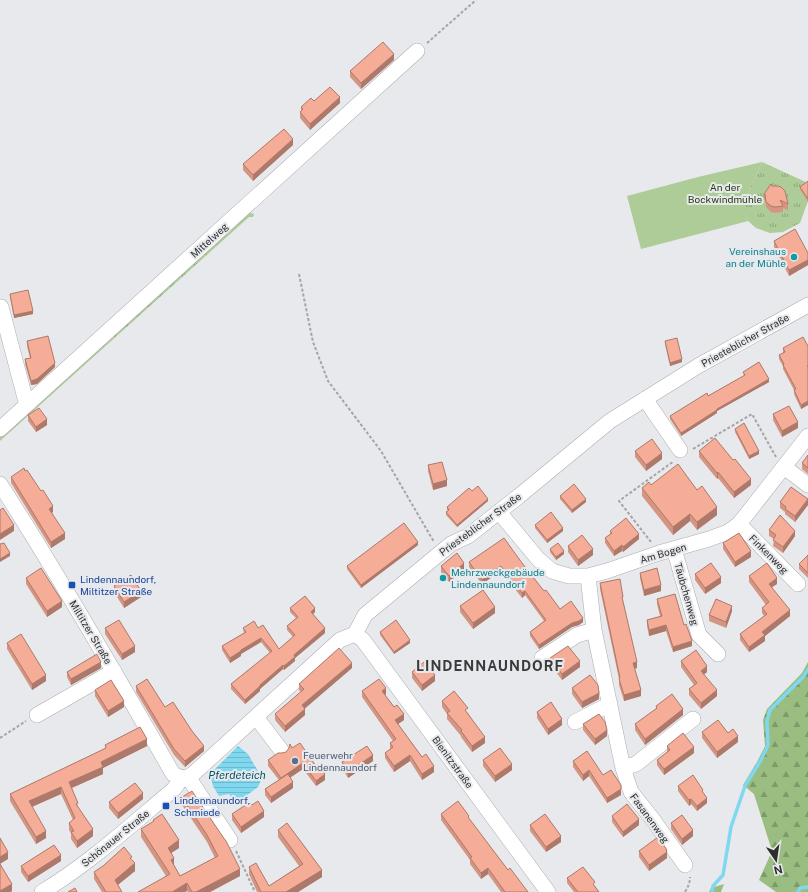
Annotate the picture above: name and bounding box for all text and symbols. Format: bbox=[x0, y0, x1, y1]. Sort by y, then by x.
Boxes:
park label: An der Bockwindmühle bbox=[688, 181, 763, 205]
street label: Mittelweg bbox=[188, 220, 230, 260]
place label: Vereinshaus an der Mühle bbox=[725, 245, 786, 269]
marker: Vereinshaus an der Mühle bbox=[789, 252, 799, 262]
street label: Priesteblicher Straße bbox=[699, 311, 791, 369]
street label: Priesteblicher Straße bbox=[437, 490, 524, 558]
street label: Finkenweg bbox=[747, 532, 791, 576]
street label: Am Bogen bbox=[638, 540, 688, 566]
street label: Täubchenweg bbox=[672, 561, 702, 627]
place label: Mehrzweckgebäude Lindennaundorf bbox=[451, 566, 545, 590]
place label: Lindennaundorf, Miltitzer Straße bbox=[80, 573, 156, 597]
marker: Mehrzweckgebäude Lindennaundorf bbox=[438, 573, 448, 583]
marker: Lindennaundorf, Miltitzer Straße bbox=[67, 580, 77, 590]
street label: Miltitzer Straße bbox=[67, 598, 115, 666]
district label: LINDENNAUNDORF bbox=[416, 658, 564, 674]
street label: Bienitzstraße bbox=[430, 734, 476, 791]
place label: Feuerwehr Lindennaundorf bbox=[303, 749, 377, 773]
marker: Feuerwehr Lindennaundorf bbox=[290, 756, 300, 766]
water label: Pferdeteich bbox=[208, 769, 266, 781]
street label: Fasanenweg bbox=[628, 791, 672, 845]
place label: Lindennaundorf, Schmiede bbox=[174, 794, 250, 818]
marker: Lindennaundorf, Schmiede bbox=[161, 801, 171, 811]
street label: Schönauer Straße bbox=[79, 807, 152, 869]
north arrow bbox=[756, 840, 796, 880]
text: N bbox=[773, 863, 784, 877]

